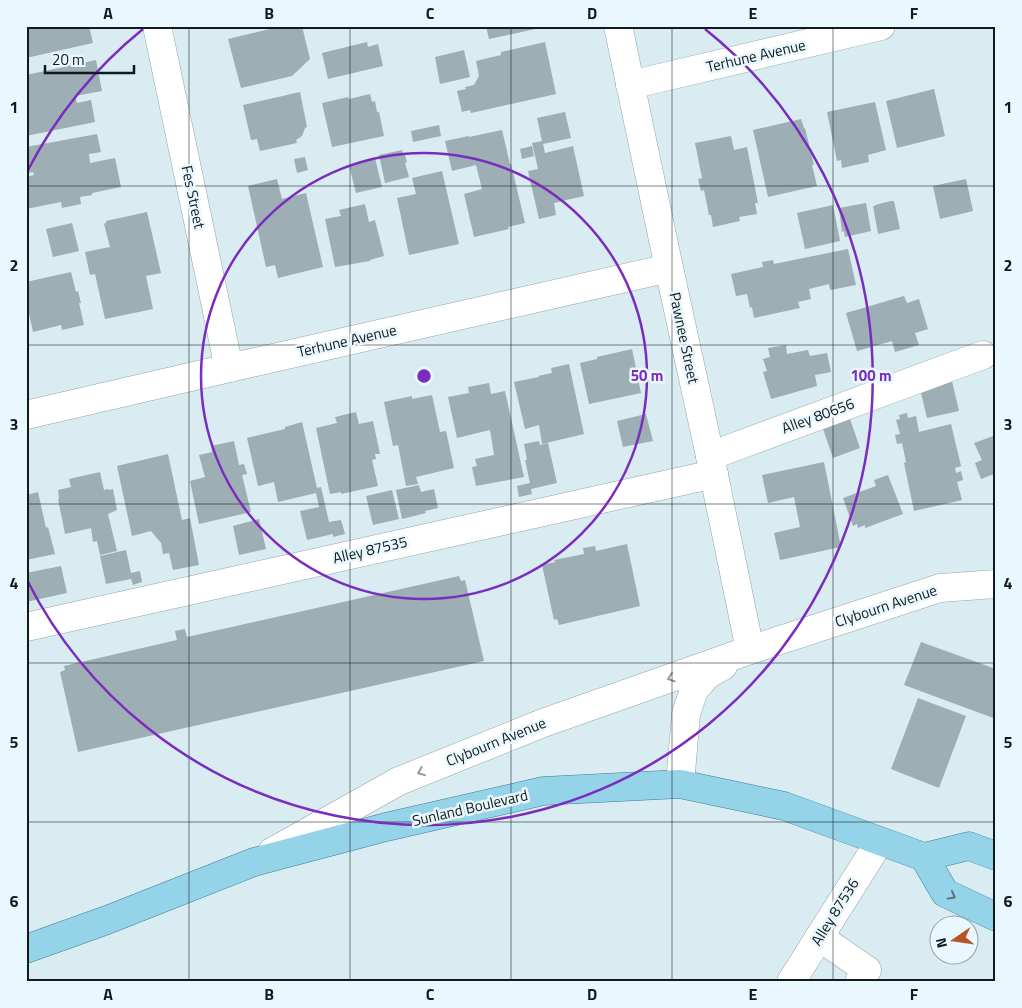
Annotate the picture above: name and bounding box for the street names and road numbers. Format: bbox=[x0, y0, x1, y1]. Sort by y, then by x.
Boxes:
street label: Terhune Avenue bbox=[704, 33, 808, 78]
street label: Fes Street bbox=[176, 163, 212, 231]
street label: Pawnee Street bbox=[664, 290, 706, 386]
street label: Terhune Avenue bbox=[295, 318, 399, 363]
street label: Alley 80656 bbox=[778, 392, 857, 439]
street label: Alley 87535 bbox=[330, 530, 409, 569]
street label: Clybourn Avenue bbox=[832, 578, 940, 633]
street label: Clybourn Avenue bbox=[442, 711, 549, 772]
street label: Sunland Boulevard bbox=[410, 783, 530, 832]
street label: Alley 87536 bbox=[805, 873, 864, 950]

